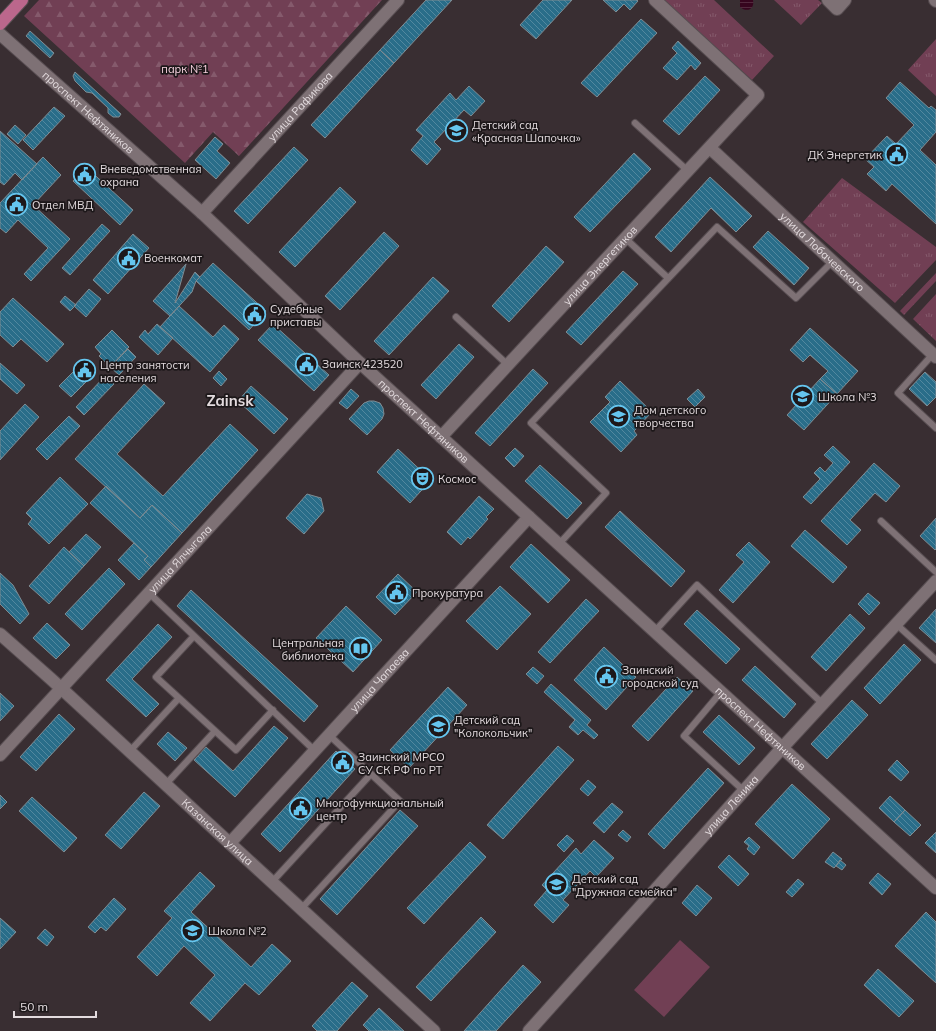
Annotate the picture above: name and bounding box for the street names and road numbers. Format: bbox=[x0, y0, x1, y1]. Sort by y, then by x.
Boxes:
street label: проспект Нефтяников bbox=[40, 68, 137, 157]
street label: улица Рафикова bbox=[265, 69, 336, 144]
street label: улица Лобачевского bbox=[777, 209, 868, 295]
street label: улица Энергетиков bbox=[560, 223, 640, 308]
street label: проспект Нефтяников bbox=[375, 376, 472, 466]
street label: улица Ялчыгола bbox=[145, 522, 215, 596]
street label: улица Чапаева bbox=[347, 645, 412, 715]
street label: проспект Нефтяников bbox=[712, 683, 809, 773]
street label: улица Ленина bbox=[700, 772, 761, 838]
street label: Казанская улица bbox=[179, 796, 256, 868]

